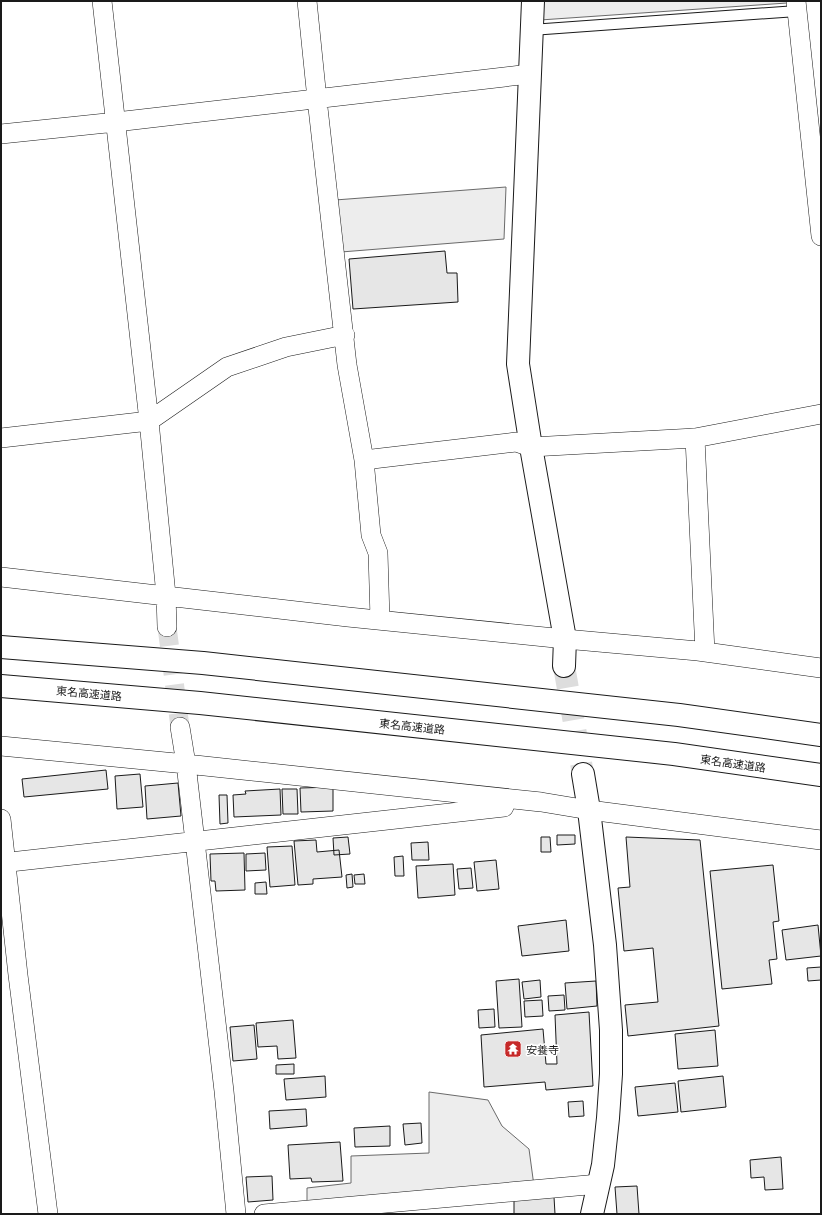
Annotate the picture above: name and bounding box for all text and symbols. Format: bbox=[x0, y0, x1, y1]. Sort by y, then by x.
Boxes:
street label: 東名高速道路 bbox=[55, 683, 123, 703]
street label: 東名高速道路 bbox=[378, 715, 446, 737]
street label: 東名高速道路 bbox=[699, 751, 767, 775]
temple icon: 安養寺 bbox=[503, 1039, 523, 1059]
place label: 安養寺 bbox=[526, 1042, 559, 1057]

